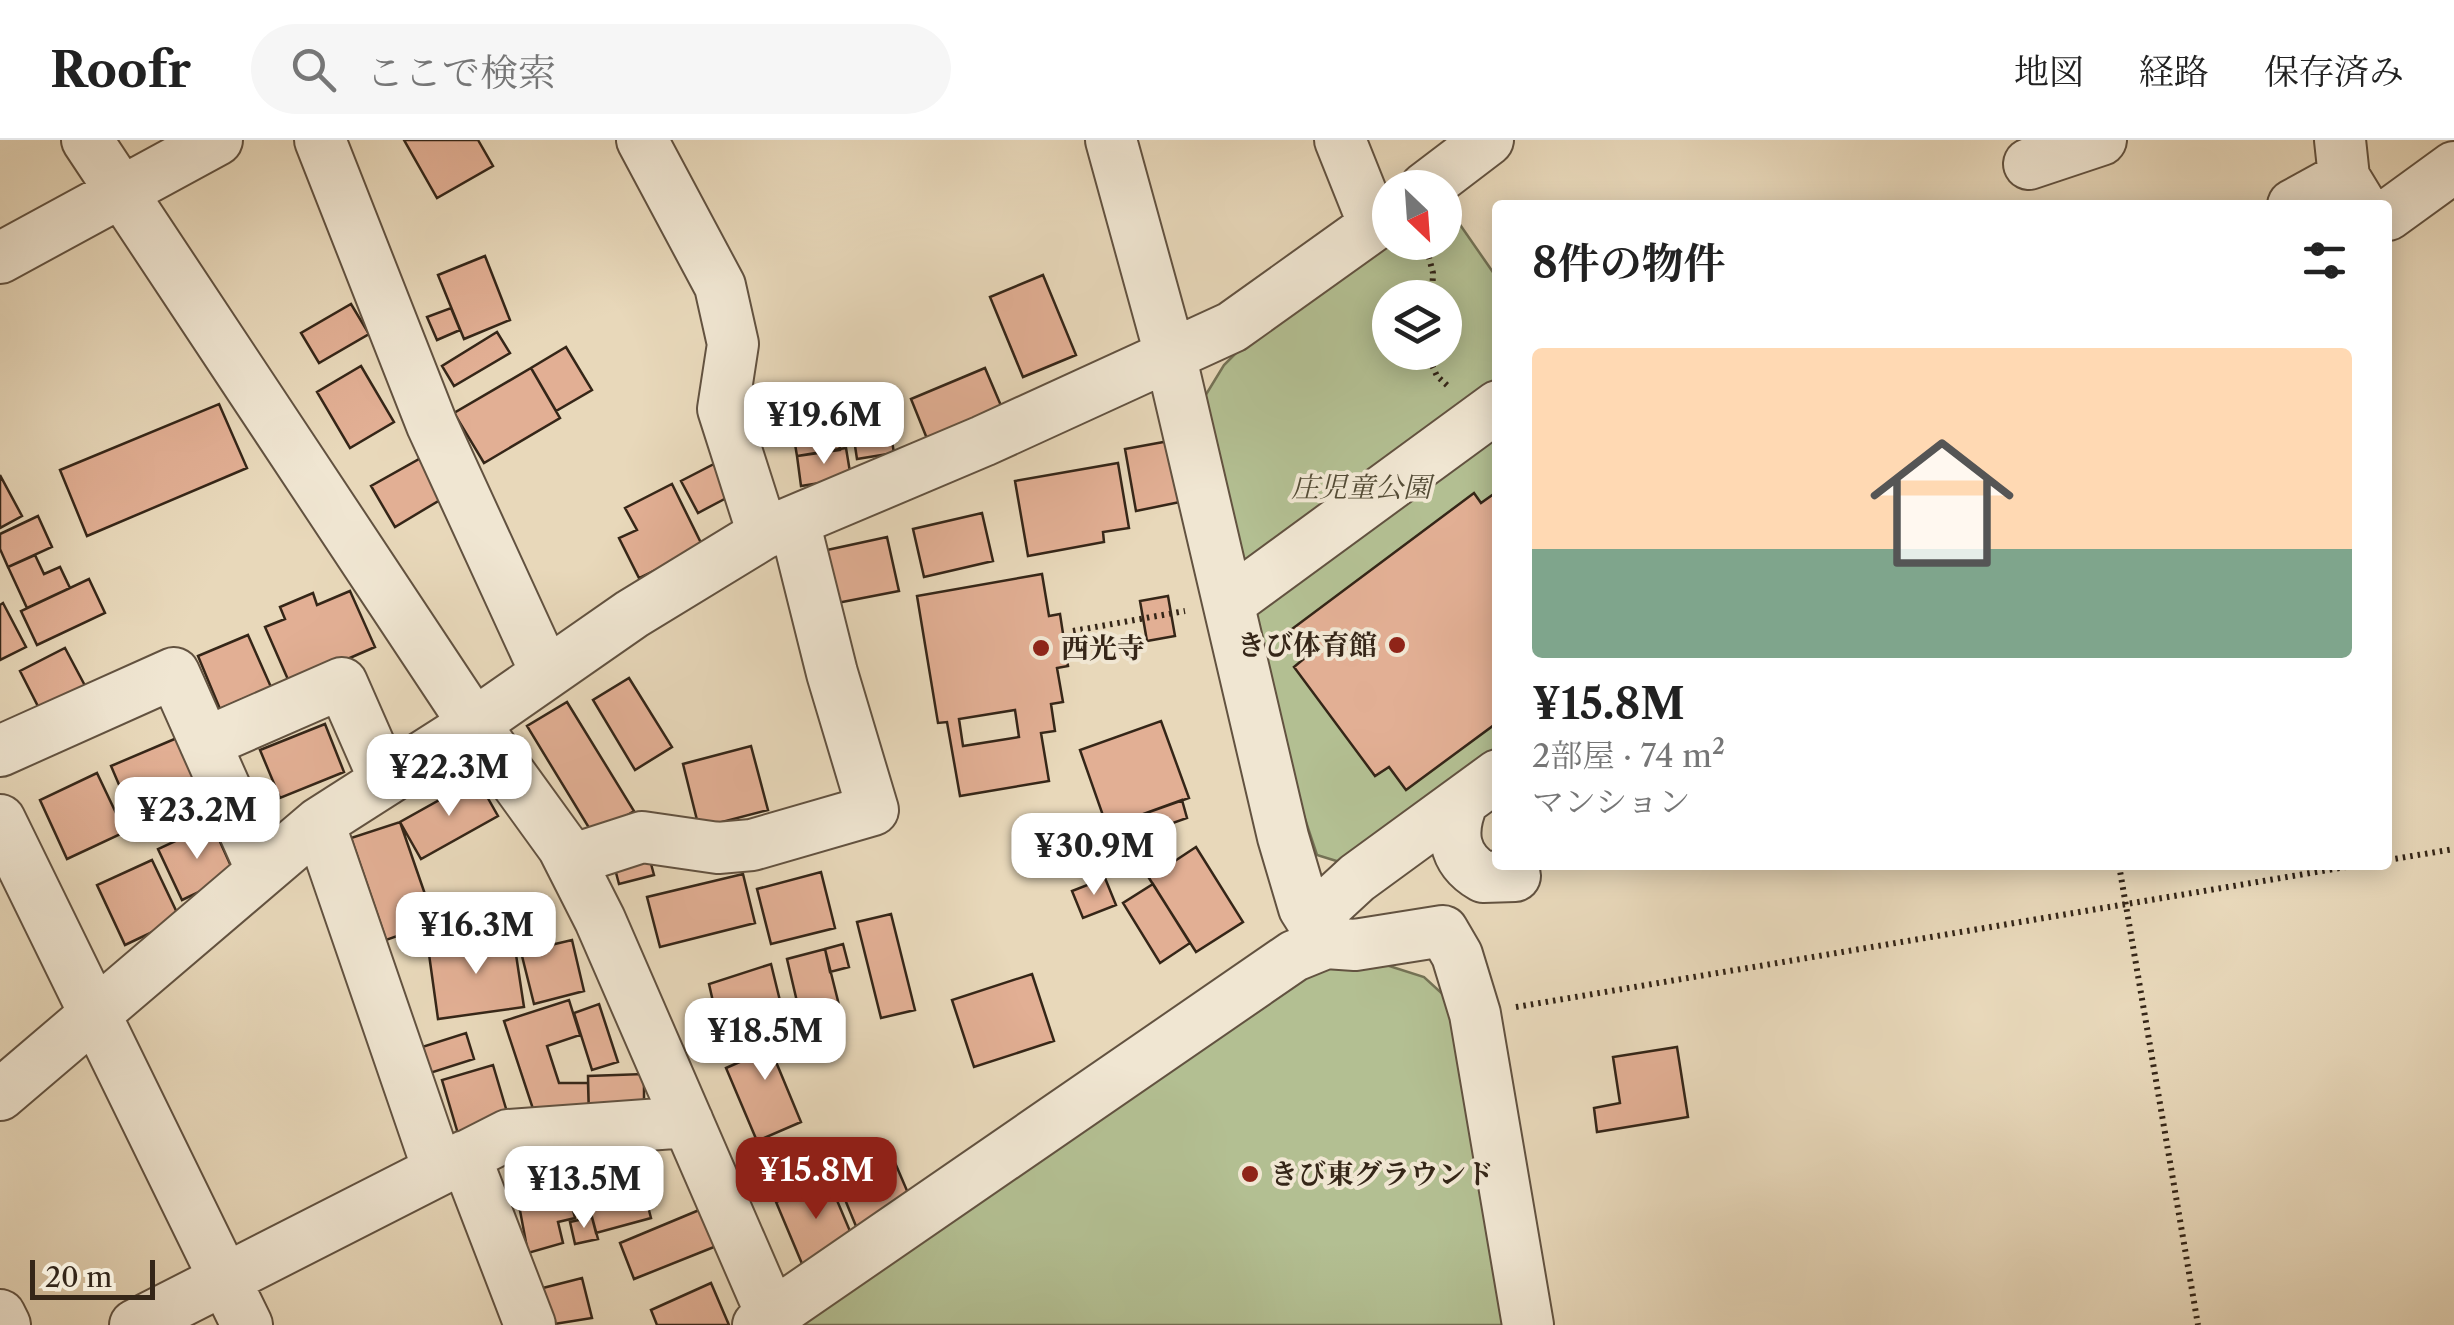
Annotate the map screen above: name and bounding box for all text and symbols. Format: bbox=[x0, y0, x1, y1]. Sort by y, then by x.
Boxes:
search box bbox=[251, 24, 951, 114]
text: Roofr bbox=[50, 40, 191, 99]
icon: search bbox=[286, 42, 341, 97]
text: ここで検索 bbox=[366, 49, 556, 96]
text: 地図 bbox=[2014, 50, 2084, 93]
text: 経路 bbox=[2139, 50, 2209, 93]
text: 保存済み bbox=[2264, 50, 2404, 93]
north arrow bbox=[1372, 170, 1462, 260]
map controls bbox=[1372, 170, 1462, 370]
icon: filters bbox=[2297, 233, 2352, 288]
text: 8件の物件 bbox=[1532, 237, 1726, 289]
button: layers bbox=[1372, 280, 1462, 370]
pin: ¥19.6M bbox=[743, 382, 905, 467]
text: ¥19.6M bbox=[766, 395, 882, 434]
icon: home bbox=[1852, 413, 2032, 593]
park label: 庄児童公園 bbox=[1291, 470, 1435, 504]
place label: きび体育館 bbox=[1237, 628, 1377, 662]
place label: 西光寺 bbox=[1061, 631, 1145, 665]
marker: きび体育館 bbox=[1386, 634, 1408, 656]
marker: 西光寺 bbox=[1030, 637, 1052, 659]
text: ¥15.8M bbox=[1532, 678, 1685, 730]
pin: ¥22.3M bbox=[368, 734, 530, 819]
text: 2部屋 · 74 m² bbox=[1532, 736, 1725, 775]
text: ¥22.3M bbox=[389, 747, 509, 786]
pin: ¥23.2M bbox=[116, 777, 278, 862]
text: マンション bbox=[1532, 782, 1691, 821]
text: ¥23.2M bbox=[137, 790, 257, 829]
pin: ¥30.9M bbox=[1013, 813, 1175, 898]
text: ¥30.9M bbox=[1033, 826, 1155, 865]
pin: ¥16.3M bbox=[395, 892, 557, 977]
text: ¥16.3M bbox=[418, 905, 534, 944]
pin: ¥18.5M bbox=[684, 998, 846, 1083]
text: ¥18.5M bbox=[707, 1011, 823, 1050]
pin: ¥15.8M bbox=[735, 1137, 897, 1222]
pin: ¥13.5M bbox=[503, 1146, 665, 1231]
text: ¥15.8M bbox=[758, 1150, 874, 1189]
place label: きび東グラウンド bbox=[1270, 1157, 1494, 1191]
text: ¥13.5M bbox=[527, 1159, 641, 1198]
marker: きび東グラウンド bbox=[1239, 1163, 1261, 1185]
scale bar bbox=[30, 1255, 155, 1300]
text: 20 m bbox=[45, 1260, 112, 1294]

